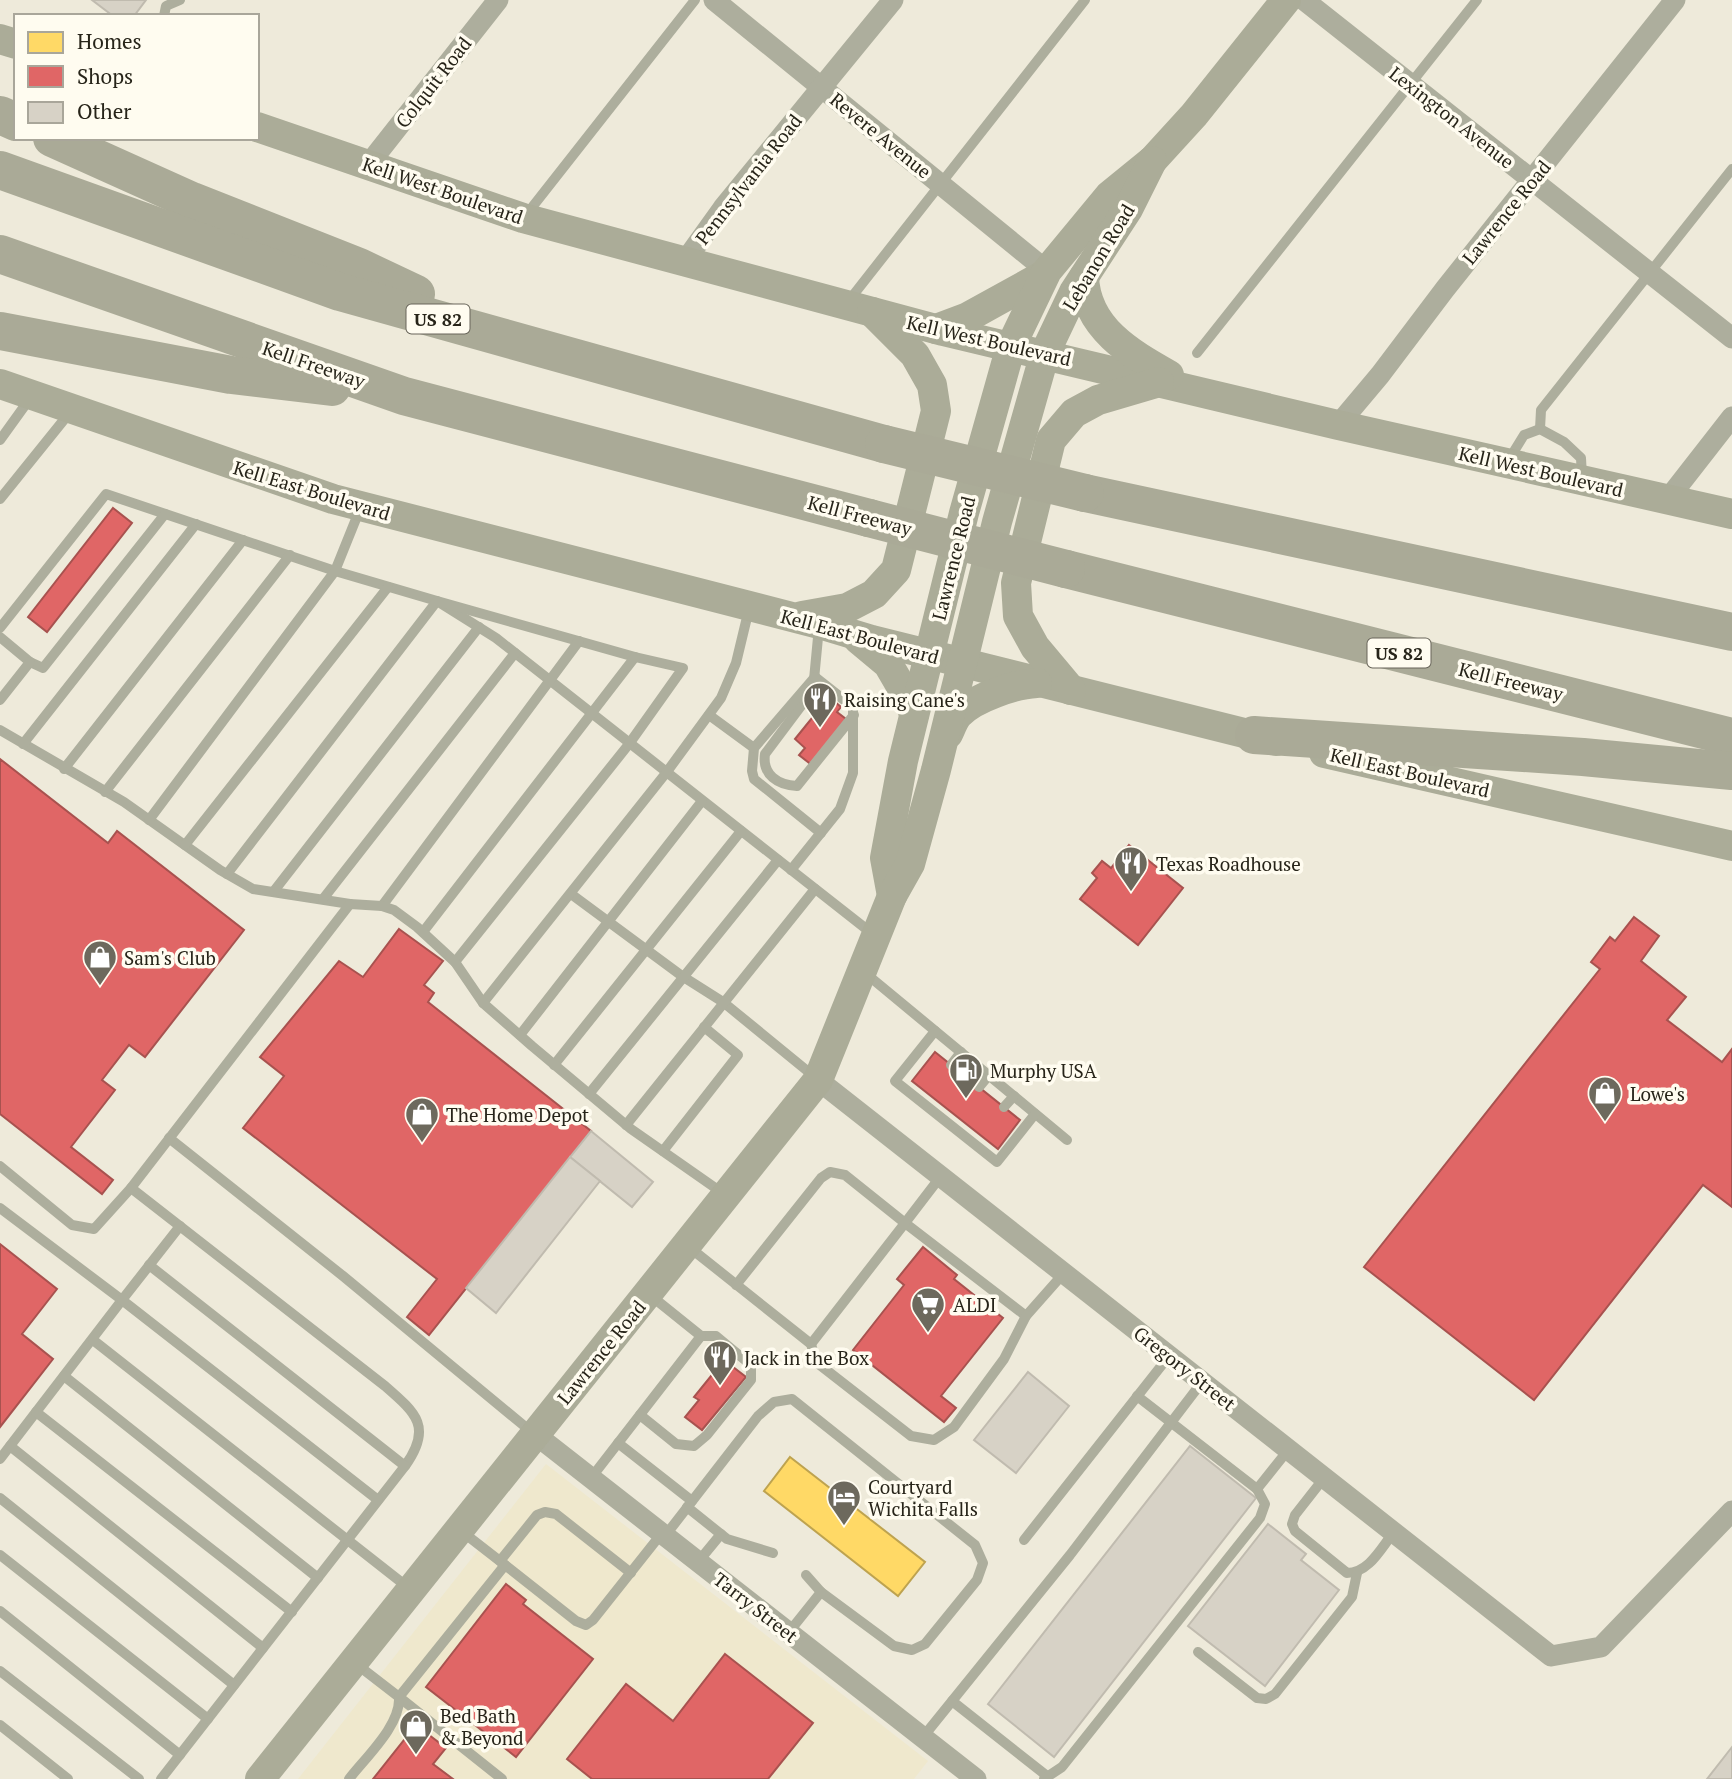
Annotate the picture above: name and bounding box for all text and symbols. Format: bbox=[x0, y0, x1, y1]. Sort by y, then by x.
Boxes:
legend bbox=[14, 14, 259, 140]
text: Homes bbox=[77, 27, 142, 55]
street label: Colquit Road bbox=[390, 31, 477, 133]
street label: Lexington Avenue bbox=[1384, 60, 1520, 174]
text: Shops bbox=[77, 62, 133, 90]
street label: Revere Avenue bbox=[825, 87, 937, 183]
text: Other bbox=[77, 97, 131, 125]
street label: Pennsylvania Road bbox=[689, 108, 807, 249]
street label: Kell West Boulevard bbox=[359, 151, 527, 229]
street label: Lawrence Road bbox=[1456, 154, 1556, 269]
street label: Lebanon Road bbox=[1056, 199, 1140, 315]
road number: US 82 bbox=[406, 304, 470, 334]
street label: Kell West Boulevard bbox=[904, 309, 1074, 371]
street label: Kell Freeway bbox=[259, 335, 369, 393]
street label: Kell West Boulevard bbox=[1456, 440, 1626, 502]
street label: Kell East Boulevard bbox=[231, 454, 394, 526]
street label: Kell Freeway bbox=[805, 489, 915, 541]
street label: Lawrence Road bbox=[925, 493, 981, 623]
street label: Kell East Boulevard bbox=[778, 603, 942, 669]
road number: US 82 bbox=[1368, 638, 1430, 668]
street label: Kell Freeway bbox=[1456, 656, 1566, 706]
restaurant icon: Raising Cane's bbox=[801, 680, 839, 729]
place label: Raising Cane's bbox=[844, 687, 965, 712]
street label: Kell East Boulevard bbox=[1328, 742, 1492, 803]
restaurant icon: Texas Roadhouse bbox=[1112, 844, 1150, 893]
place label: Texas Roadhouse bbox=[1156, 851, 1301, 876]
shop icon: Sam's Club bbox=[81, 938, 119, 987]
place label: Sam's Club bbox=[124, 945, 216, 970]
fuel station icon: Murphy USA bbox=[947, 1051, 985, 1100]
place label: Murphy USA bbox=[990, 1058, 1097, 1083]
shop icon: Lowe's bbox=[1586, 1074, 1624, 1123]
place label: Lowe's bbox=[1630, 1081, 1685, 1106]
shop icon: The Home Depot bbox=[403, 1095, 441, 1144]
place label: The Home Depot bbox=[446, 1102, 589, 1127]
supermarket icon: ALDI bbox=[909, 1285, 947, 1334]
place label: ALDI bbox=[953, 1292, 997, 1317]
street label: Lawrence Road bbox=[551, 1294, 651, 1409]
street label: Gregory Street bbox=[1129, 1320, 1241, 1416]
restaurant icon: Jack in the Box bbox=[701, 1338, 739, 1387]
place label: Jack in the Box bbox=[744, 1345, 869, 1370]
place label: Courtyard Wichita Falls bbox=[868, 1474, 978, 1521]
hotel icon: Courtyard Wichita Falls bbox=[825, 1478, 863, 1527]
street label: Tarry Street bbox=[709, 1566, 803, 1648]
place label: Bed Bath & Beyond bbox=[440, 1703, 524, 1750]
shop icon: Bed Bath & Beyond bbox=[397, 1707, 435, 1756]

